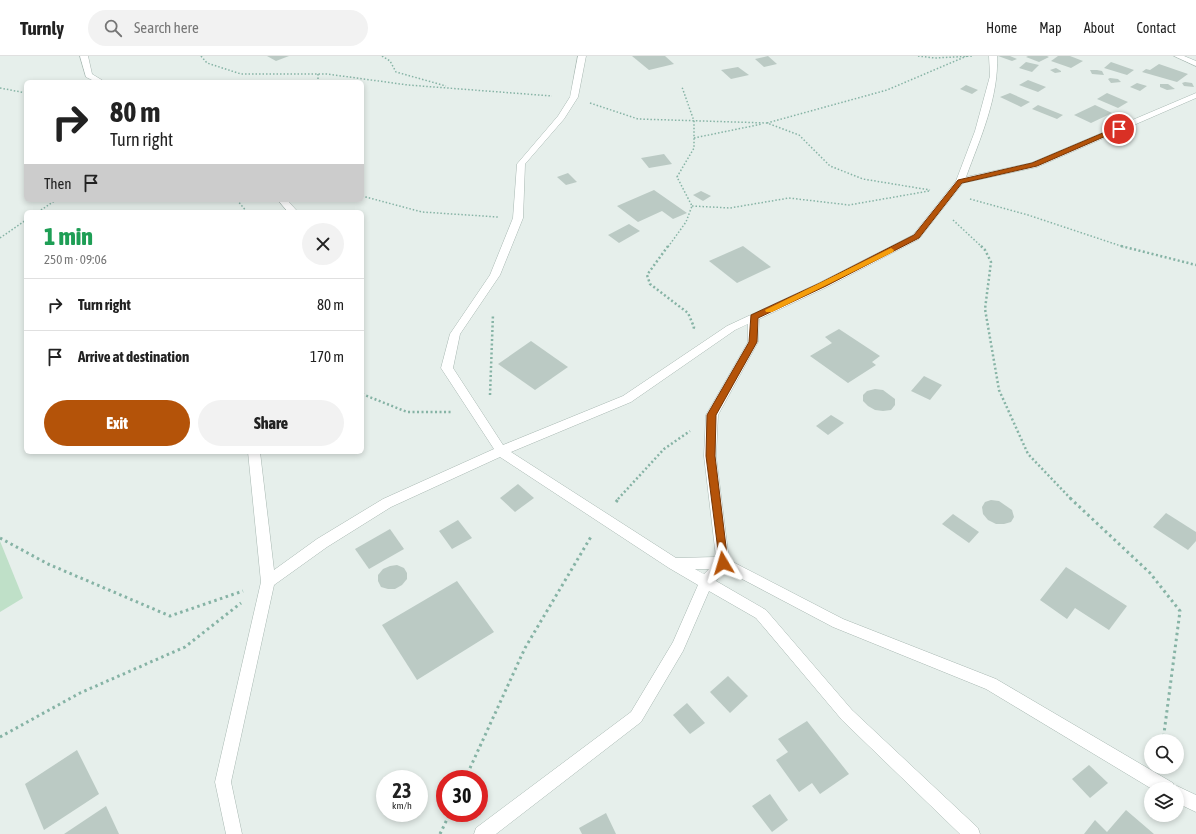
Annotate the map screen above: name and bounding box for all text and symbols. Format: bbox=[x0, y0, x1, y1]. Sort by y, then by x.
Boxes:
search box bbox=[88, 10, 368, 46]
text: Turnly bbox=[20, 17, 64, 39]
icon: search bbox=[102, 17, 124, 39]
text: Search here bbox=[134, 19, 199, 36]
text: Home bbox=[986, 20, 1017, 36]
text: Map bbox=[1039, 20, 1062, 36]
text: About bbox=[1084, 20, 1115, 36]
text: Contact bbox=[1137, 20, 1176, 36]
icon: right bbox=[44, 96, 96, 148]
text: 80 m bbox=[110, 96, 160, 128]
pin bbox=[1102, 112, 1136, 146]
icon: arrive bbox=[1108, 118, 1130, 140]
text: Turn right bbox=[110, 129, 173, 150]
icon: arrive bbox=[80, 172, 102, 194]
text: Then bbox=[44, 175, 72, 192]
text: 1 min bbox=[44, 223, 93, 250]
button: close bbox=[302, 223, 344, 265]
text: 250 m · 09:06 bbox=[44, 252, 107, 267]
icon: right bbox=[44, 294, 66, 316]
text: Turn right bbox=[78, 296, 131, 313]
text: 80 m bbox=[317, 296, 344, 313]
icon: arrive bbox=[44, 346, 66, 368]
text: Arrive at destination bbox=[78, 348, 189, 365]
text: 170 m bbox=[310, 348, 344, 365]
button: Exit bbox=[44, 400, 190, 446]
button: Share bbox=[198, 400, 344, 446]
position arrow bbox=[702, 542, 744, 584]
map controls bbox=[1144, 734, 1184, 822]
button: search bbox=[1144, 734, 1184, 774]
speed limit sign: 30 bbox=[436, 770, 488, 822]
text: 23 bbox=[393, 779, 411, 802]
button: layers bbox=[1144, 782, 1184, 822]
text: km/h bbox=[392, 800, 412, 811]

